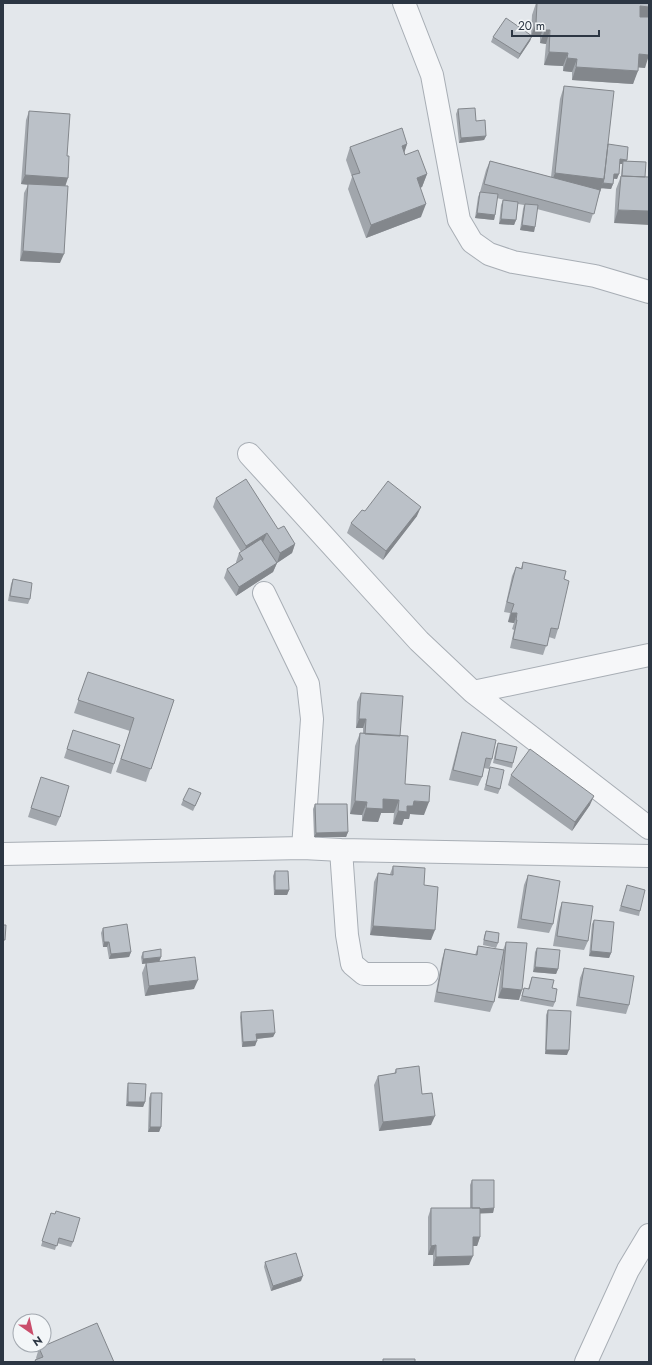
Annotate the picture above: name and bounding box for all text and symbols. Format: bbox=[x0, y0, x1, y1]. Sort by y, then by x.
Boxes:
scale bar bbox=[512, 12, 599, 38]
text: 20 m bbox=[518, 17, 545, 35]
north arrow bbox=[12, 1313, 52, 1353]
text: N bbox=[29, 1332, 46, 1350]

